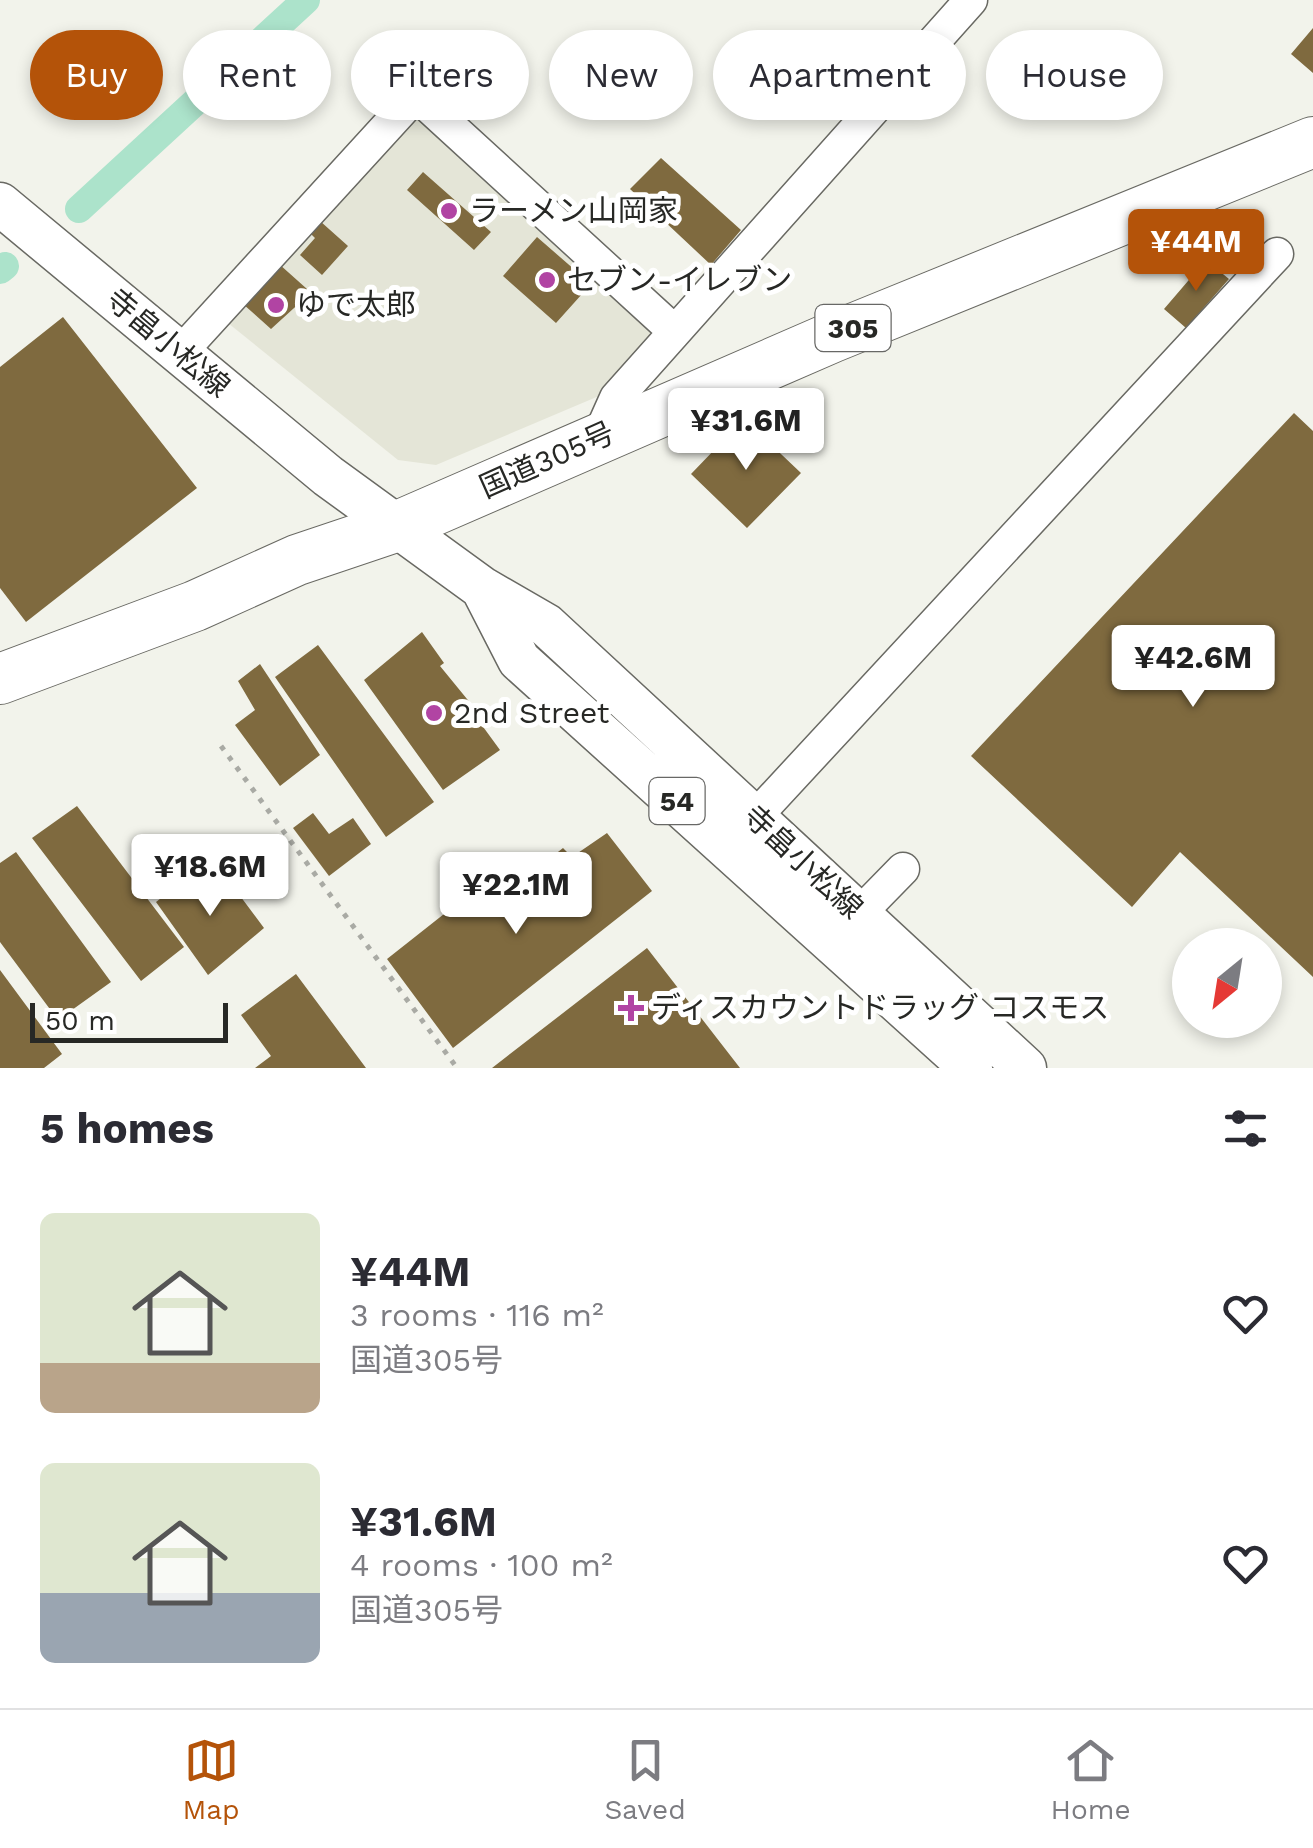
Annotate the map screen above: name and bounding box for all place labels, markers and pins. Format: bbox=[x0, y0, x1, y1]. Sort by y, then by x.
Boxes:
place label: ラーメン山岡家 bbox=[469, 193, 678, 228]
marker: ラーメン山岡家 bbox=[438, 200, 460, 222]
pin: ¥44M bbox=[1137, 209, 1255, 294]
place label: セブン-イレブン bbox=[567, 262, 792, 297]
marker: セブン-イレブン bbox=[536, 269, 558, 291]
place label: ゆで太郎 bbox=[296, 287, 416, 322]
marker: ゆで太郎 bbox=[265, 294, 287, 316]
pin: ¥31.6M bbox=[665, 388, 827, 473]
pin: ¥42.6M bbox=[1112, 625, 1274, 710]
place label: 2nd Street bbox=[454, 695, 610, 730]
marker: 2nd Street bbox=[423, 702, 445, 724]
pin: ¥18.6M bbox=[129, 834, 291, 919]
pin: ¥22.1M bbox=[435, 852, 597, 937]
place label: ディスカウントドラッグ コスモス bbox=[651, 990, 1109, 1025]
marker: ディスカウントドラッグ コスモス bbox=[620, 997, 642, 1019]

